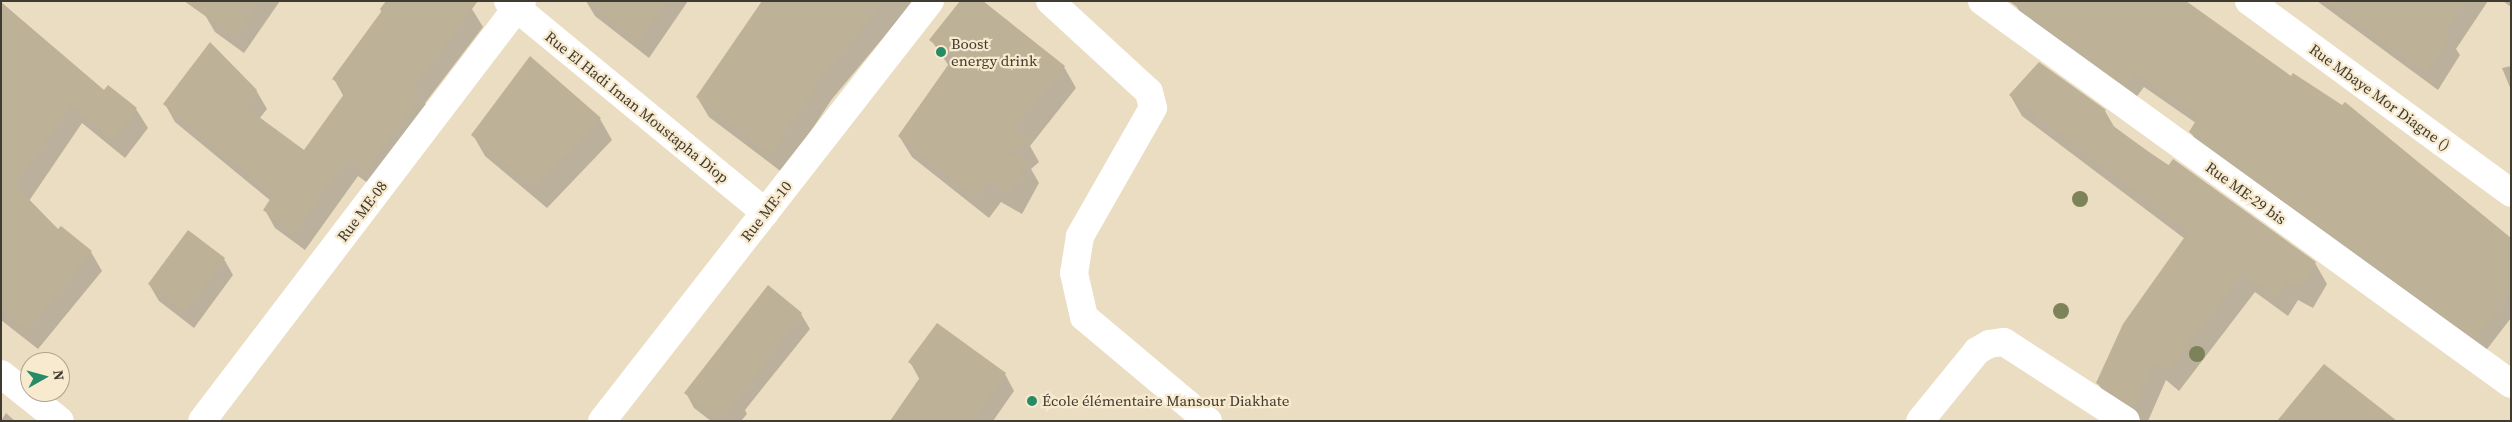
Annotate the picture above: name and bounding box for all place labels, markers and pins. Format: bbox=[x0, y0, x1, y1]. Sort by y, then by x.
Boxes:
place label: Boost energy drink bbox=[951, 34, 1037, 69]
marker: Boost energy drink bbox=[935, 46, 947, 58]
place label: École élémentaire Mansour Diakhate bbox=[1042, 392, 1289, 410]
marker: École élémentaire Mansour Diakhate bbox=[1026, 395, 1038, 407]

